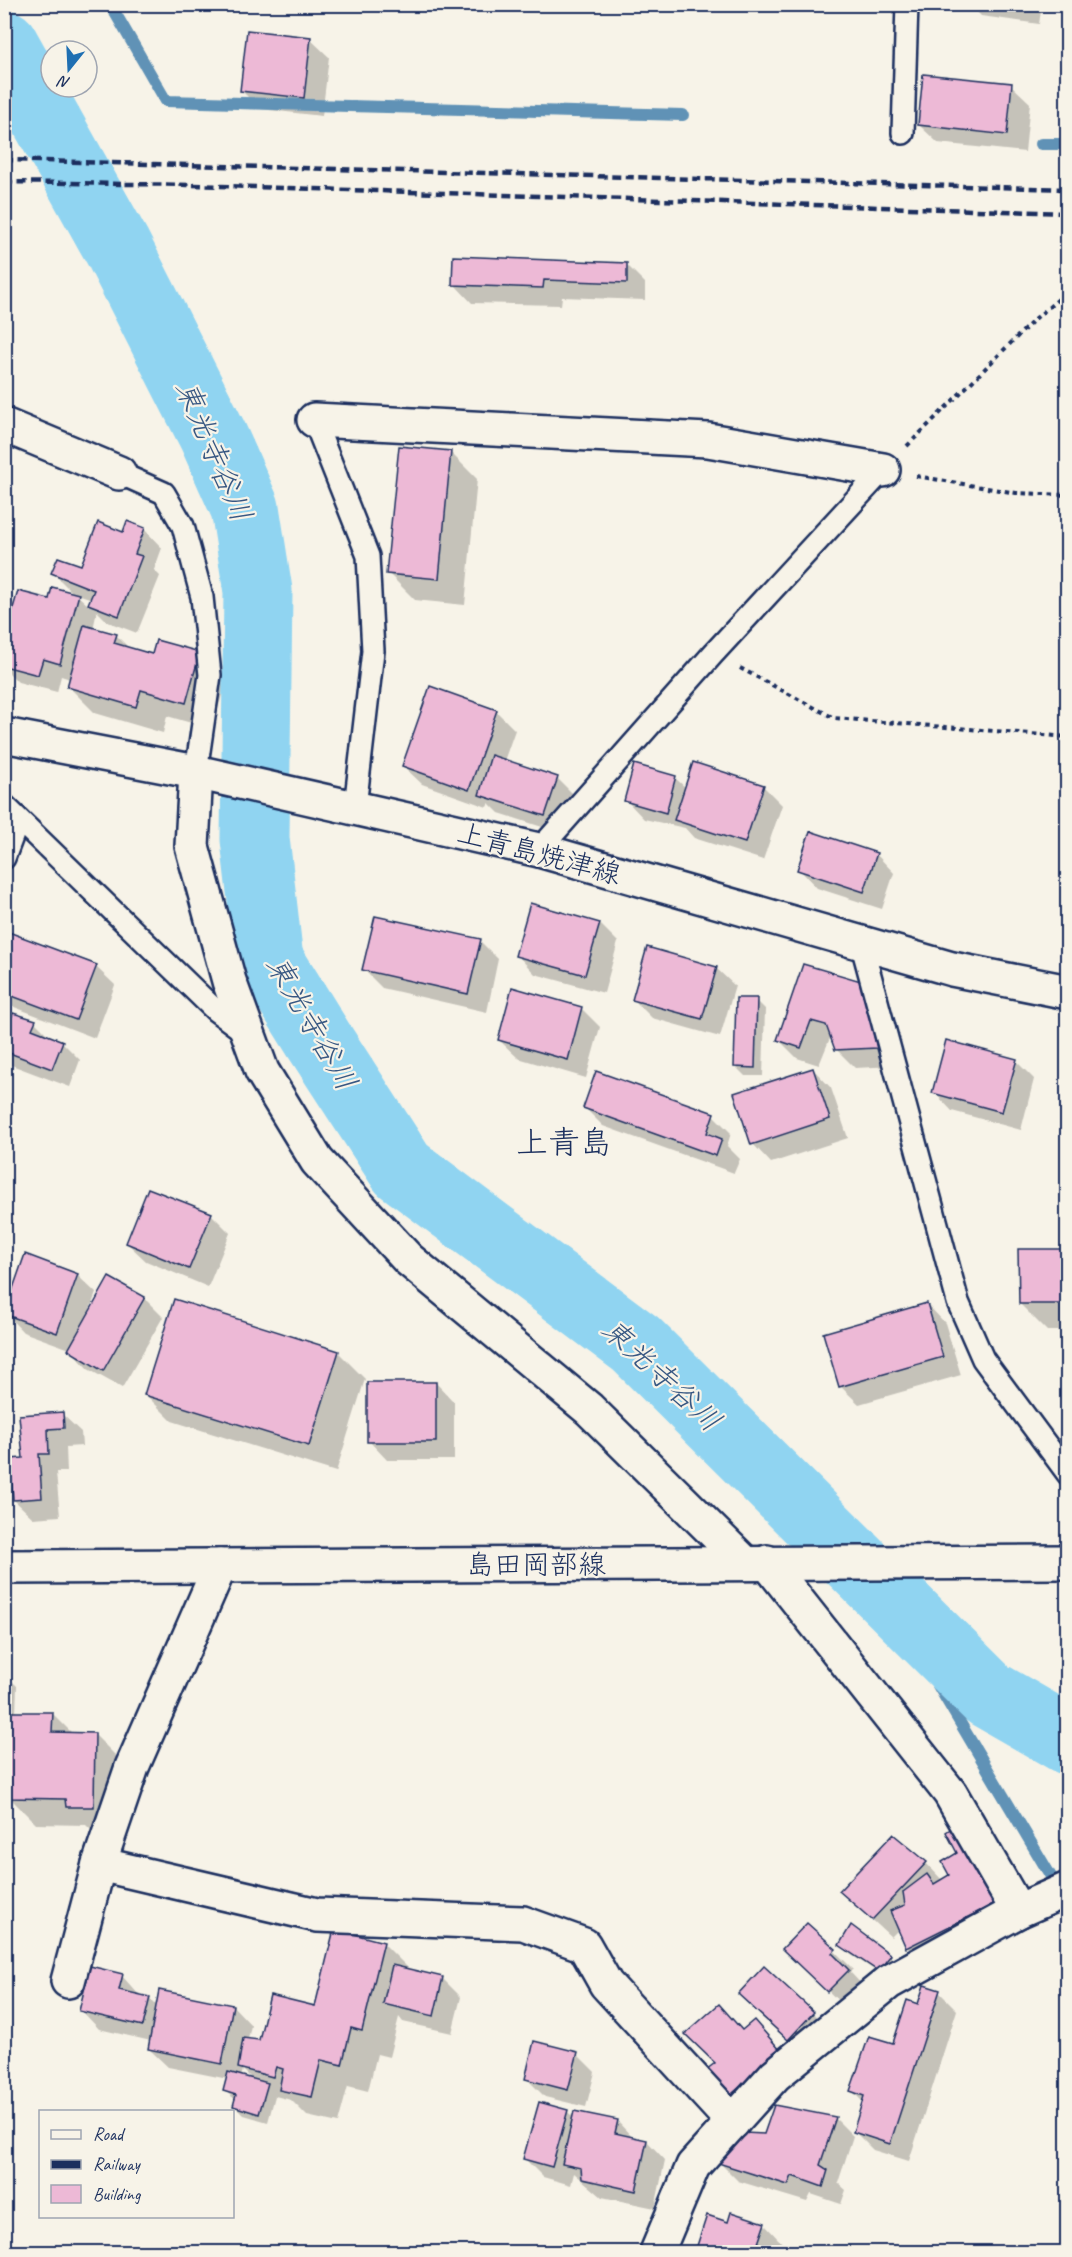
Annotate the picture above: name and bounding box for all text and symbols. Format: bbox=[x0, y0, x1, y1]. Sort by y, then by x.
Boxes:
north arrow bbox=[39, 39, 99, 99]
text: N bbox=[54, 70, 72, 93]
water label: 東光寺谷川 bbox=[167, 375, 261, 527]
street label: 上青島焼津線 bbox=[453, 814, 625, 892]
water label: 東光寺谷川 bbox=[258, 949, 366, 1097]
district label: 上青島 bbox=[516, 1122, 612, 1163]
water label: 東光寺谷川 bbox=[594, 1310, 730, 1440]
street label: 島田岡部線 bbox=[466, 1547, 606, 1582]
legend bbox=[39, 2110, 234, 2218]
text: Road bbox=[93, 2123, 126, 2145]
text: Railway bbox=[93, 2153, 141, 2175]
text: Building bbox=[93, 2183, 142, 2205]

